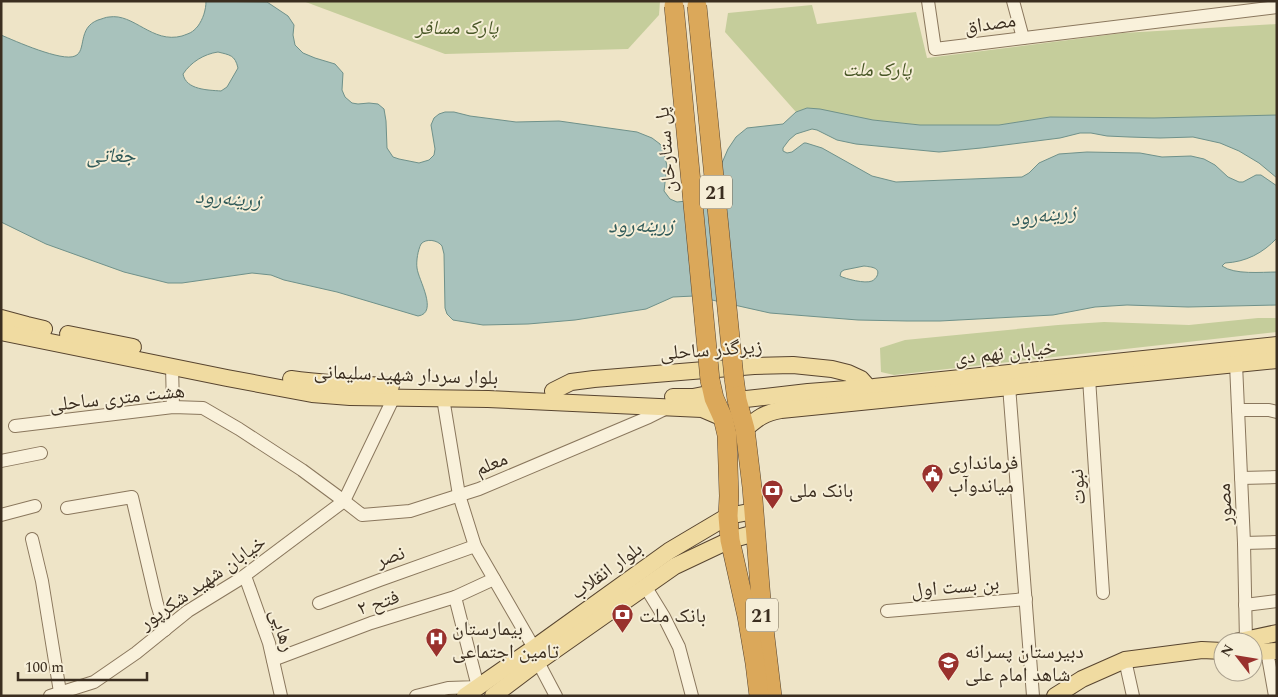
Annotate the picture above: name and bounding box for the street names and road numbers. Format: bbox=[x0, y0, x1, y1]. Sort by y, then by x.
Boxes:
street label: مصداق bbox=[962, 6, 1018, 42]
street label: پل ستارخان bbox=[647, 106, 685, 194]
road number: 21 bbox=[700, 176, 732, 208]
street label: زیرگذر ساحلی bbox=[659, 331, 763, 369]
street label: خیابان نهم دی bbox=[953, 333, 1057, 373]
street label: بلوار سردار شهید سلیمانی bbox=[313, 357, 499, 393]
street label: هشت متری ساحلی bbox=[48, 376, 186, 420]
street label: معلم bbox=[471, 444, 512, 484]
street label: نبوت bbox=[1062, 468, 1094, 506]
street label: مصور bbox=[1209, 482, 1241, 527]
street label: خیابان شهید شکرپور bbox=[132, 528, 272, 638]
street label: بلوار انقلاب bbox=[564, 534, 649, 607]
street label: نصر bbox=[371, 538, 409, 576]
street label: بن بست اول bbox=[910, 568, 1000, 606]
street label: فتح ۲ bbox=[353, 582, 403, 624]
road number: 21 bbox=[746, 598, 778, 632]
street label: رهایی bbox=[261, 605, 303, 655]

